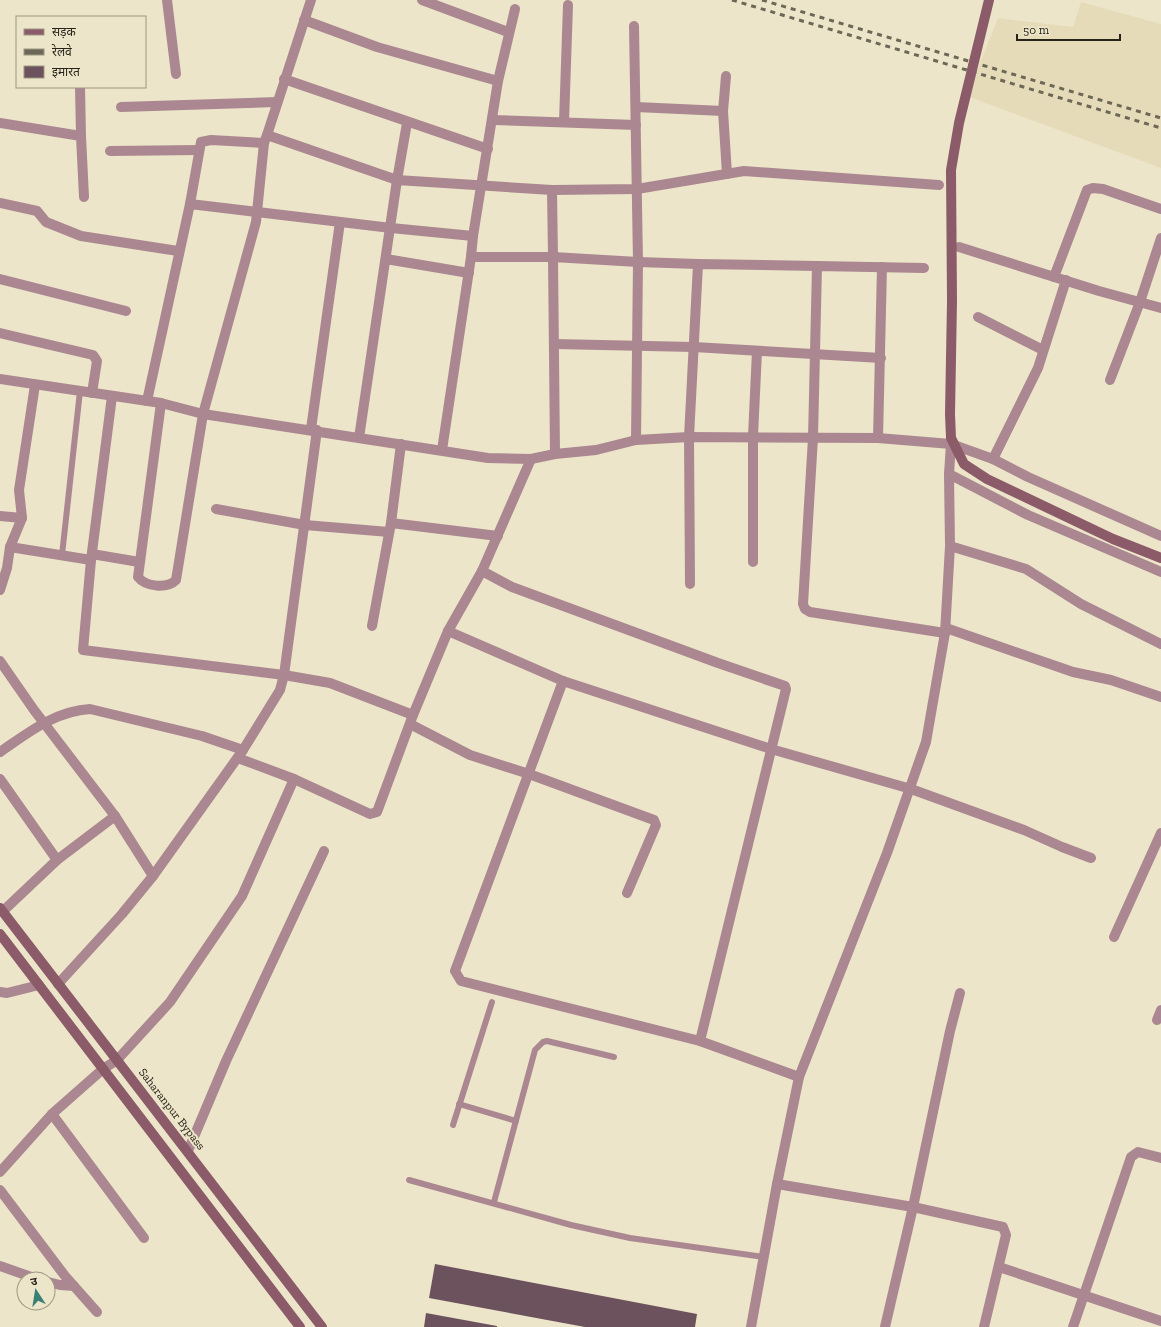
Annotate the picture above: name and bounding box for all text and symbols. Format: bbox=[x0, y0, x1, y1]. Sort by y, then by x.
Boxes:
legend bbox=[16, 16, 146, 88]
scale bar bbox=[1017, 16, 1120, 42]
text: 50 m bbox=[1023, 23, 1050, 37]
text: सड़क bbox=[52, 25, 77, 39]
text: रेलवे bbox=[52, 44, 72, 59]
text: इमारत bbox=[52, 65, 81, 79]
street label: Saharanpur Bypass bbox=[136, 1065, 208, 1153]
north arrow bbox=[16, 1271, 56, 1311]
text: उ bbox=[30, 1275, 39, 1289]

